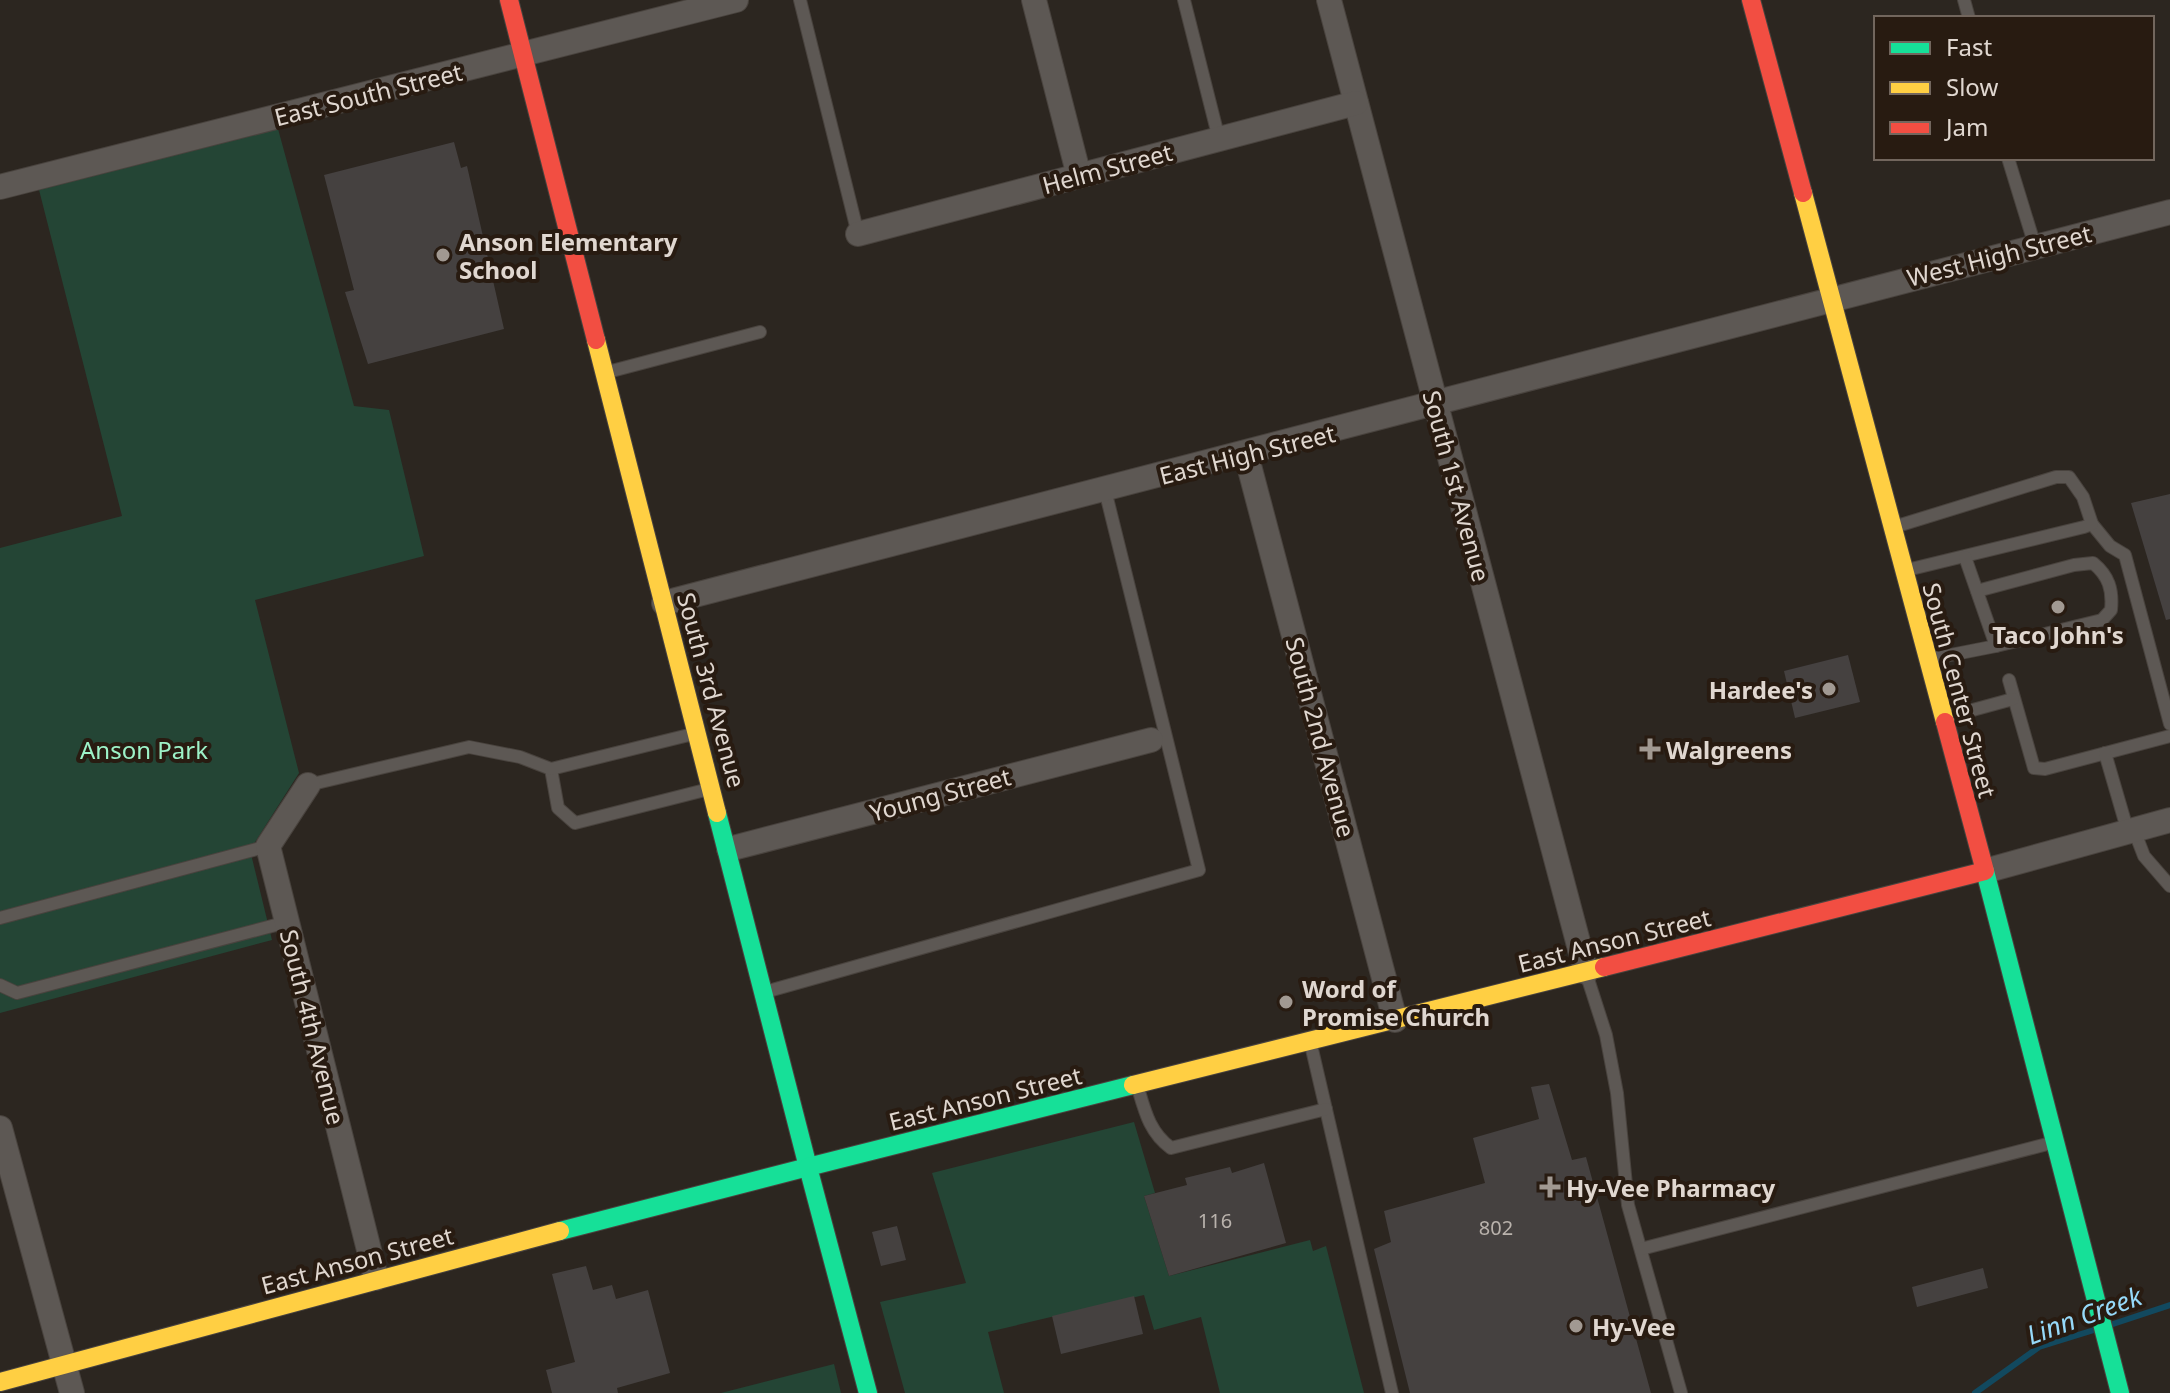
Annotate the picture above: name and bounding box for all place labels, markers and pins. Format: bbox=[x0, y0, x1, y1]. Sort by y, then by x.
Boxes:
place label: Anson Elementary School bbox=[459, 225, 678, 286]
marker: Anson Elementary School bbox=[434, 246, 452, 264]
marker: Taco John's bbox=[2049, 598, 2067, 616]
place label: Taco John's bbox=[1992, 618, 2124, 651]
place label: Hardee's bbox=[1709, 673, 1813, 706]
marker: Hardee's bbox=[1820, 680, 1838, 698]
place label: Walgreens bbox=[1666, 733, 1792, 766]
marker: Walgreens bbox=[1641, 740, 1659, 758]
place label: Word of Promise Church bbox=[1302, 972, 1490, 1033]
marker: Word of Promise Church bbox=[1277, 993, 1295, 1011]
place label: Hy-Vee Pharmacy bbox=[1566, 1171, 1776, 1204]
marker: Hy-Vee Pharmacy bbox=[1541, 1178, 1559, 1196]
place label: Hy-Vee bbox=[1592, 1310, 1676, 1343]
marker: Hy-Vee bbox=[1567, 1317, 1585, 1335]

